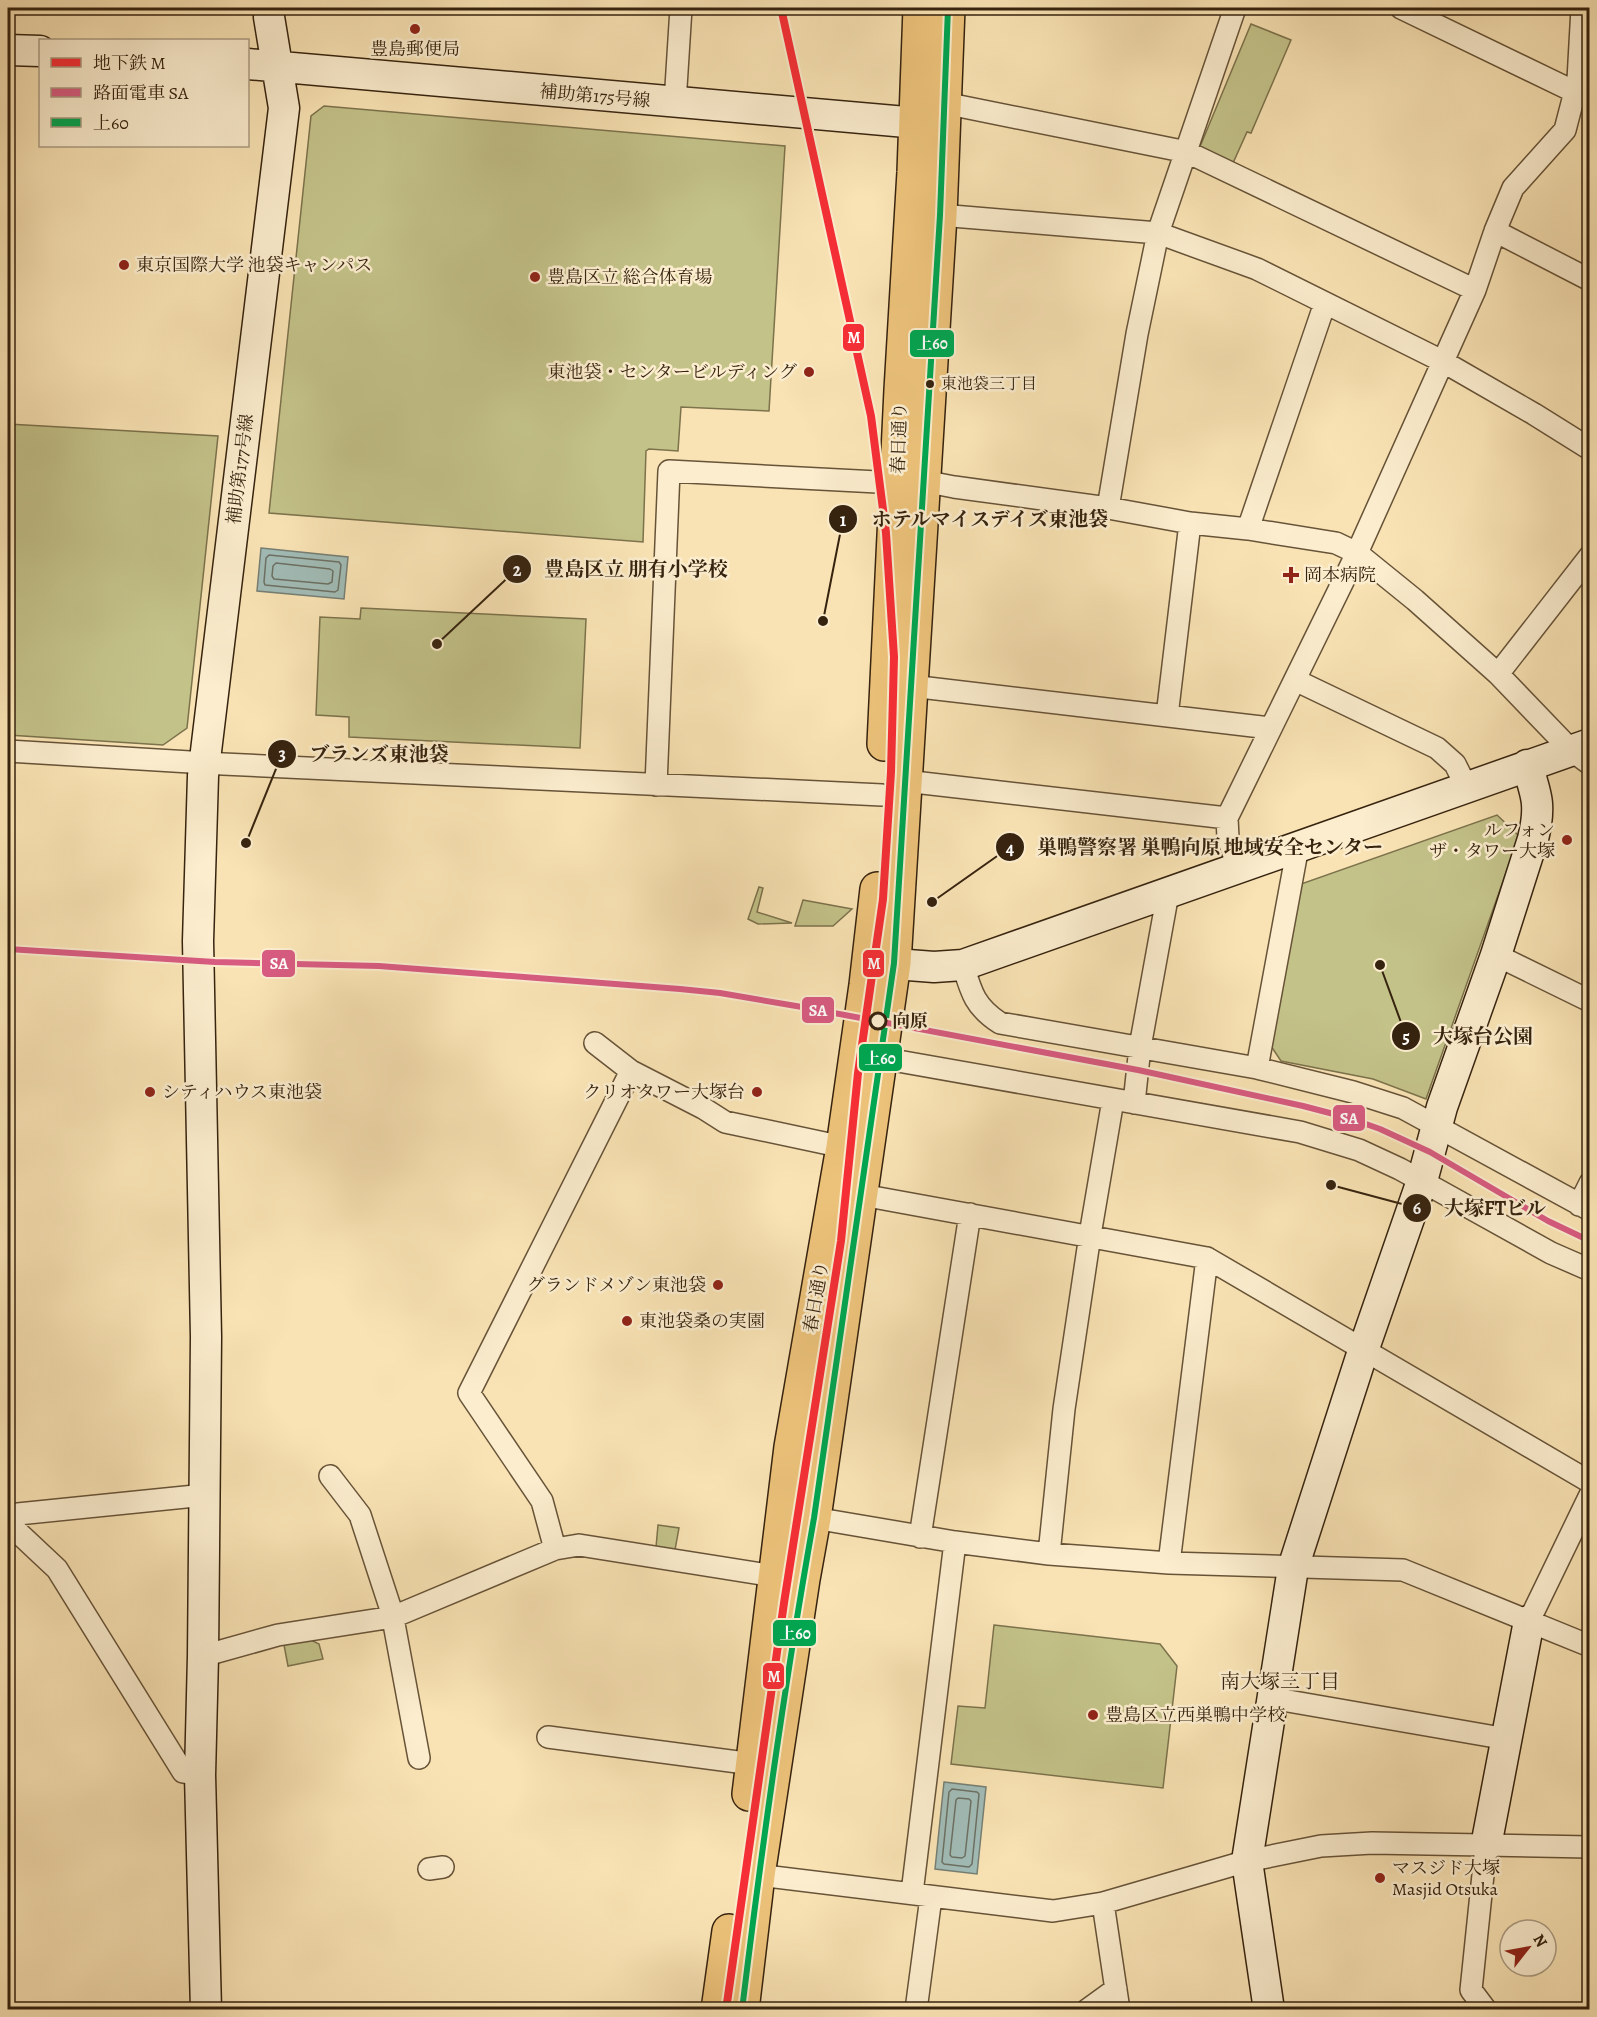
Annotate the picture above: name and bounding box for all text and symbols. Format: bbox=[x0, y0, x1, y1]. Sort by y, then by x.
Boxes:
marker: 豊島郵便局 bbox=[408, 22, 422, 36]
place label: 豊島郵便局 bbox=[370, 37, 460, 61]
legend bbox=[39, 39, 249, 147]
text: 地下鉄 M bbox=[93, 51, 166, 75]
street label: 補助第175号線 bbox=[538, 79, 652, 113]
text: 路面電車 SA bbox=[93, 81, 189, 105]
text: 上60 bbox=[93, 111, 129, 135]
place label: 東京国際大学 池袋キャンパス bbox=[136, 253, 372, 277]
marker: 東京国際大学 池袋キャンパス bbox=[117, 258, 131, 272]
place label: 豊島区立 総合体育場 bbox=[547, 265, 713, 289]
marker: 豊島区立 総合体育場 bbox=[528, 270, 542, 284]
line badge: M bbox=[842, 323, 865, 352]
text: M bbox=[847, 327, 861, 349]
line badge: 上60 bbox=[909, 329, 955, 358]
text: 上60 bbox=[916, 333, 948, 355]
place label: 東池袋・センタービルディング bbox=[548, 360, 797, 384]
marker: 東池袋・センタービルディング bbox=[802, 365, 816, 379]
place label: 東池袋三丁目 bbox=[941, 373, 1037, 395]
marker: 東池袋三丁目 bbox=[924, 378, 936, 390]
street label: 春日通り bbox=[886, 402, 912, 474]
street label: 補助第177号線 bbox=[221, 412, 259, 526]
callout: ホテルマイスデイズ東池袋 bbox=[828, 500, 1122, 538]
text: ホテルマイスデイズ東池袋 bbox=[872, 506, 1108, 533]
text: 1 bbox=[840, 508, 847, 532]
callout: 豊島区立 朋有小学校 bbox=[502, 550, 740, 588]
text: 豊島区立 朋有小学校 bbox=[544, 556, 728, 583]
text: 2 bbox=[513, 558, 522, 582]
place label: 岡本病院 bbox=[1304, 563, 1376, 587]
marker: 岡本病院 bbox=[1282, 566, 1300, 584]
callout: ブランズ東池袋 bbox=[267, 735, 461, 773]
text: ブランズ東池袋 bbox=[309, 741, 449, 768]
text: 3 bbox=[278, 742, 286, 766]
place label: ルフォン ザ・タワー大塚 bbox=[1429, 818, 1555, 863]
callout: 巣鴨警察署 巣鴨向原 地域安全センター bbox=[995, 828, 1396, 866]
marker: ルフォン ザ・タワー大塚 bbox=[1560, 833, 1574, 847]
text: 巣鴨警察署 巣鴨向原 地域安全センター bbox=[1037, 834, 1383, 861]
text: 4 bbox=[1006, 836, 1015, 860]
line badge: SA bbox=[261, 949, 296, 978]
line badge: M bbox=[862, 949, 885, 978]
text: SA bbox=[270, 953, 289, 975]
text: M bbox=[867, 953, 881, 975]
line badge: SA bbox=[801, 996, 835, 1024]
text: SA bbox=[809, 1000, 828, 1022]
place label: 向原 bbox=[892, 1009, 928, 1033]
marker: 向原 bbox=[869, 1012, 887, 1030]
callout: 大塚台公園 bbox=[1391, 1017, 1545, 1055]
text: 大塚台公園 bbox=[1433, 1023, 1533, 1050]
text: 5 bbox=[1402, 1025, 1410, 1049]
line badge: 上60 bbox=[858, 1043, 903, 1072]
text: 上60 bbox=[864, 1048, 896, 1070]
place label: シティハウス東池袋 bbox=[162, 1080, 322, 1104]
place label: クリオタワー大塚台 bbox=[583, 1080, 745, 1104]
marker: シティハウス東池袋 bbox=[143, 1085, 157, 1099]
marker: クリオタワー大塚台 bbox=[750, 1085, 764, 1099]
line badge: SA bbox=[1332, 1104, 1366, 1132]
text: SA bbox=[1340, 1108, 1359, 1130]
callout: 大塚FTビル bbox=[1402, 1189, 1558, 1227]
text: 大塚FTビル bbox=[1444, 1195, 1546, 1222]
text: 6 bbox=[1413, 1196, 1421, 1220]
street label: 春日通り bbox=[798, 1259, 834, 1335]
place label: グランドメゾン東池袋 bbox=[527, 1273, 706, 1297]
marker: グランドメゾン東池袋 bbox=[711, 1278, 725, 1292]
place label: 東池袋桑の実園 bbox=[639, 1309, 765, 1333]
marker: 東池袋桑の実園 bbox=[620, 1314, 634, 1328]
line badge: 上60 bbox=[772, 1619, 817, 1647]
text: 上60 bbox=[779, 1623, 811, 1645]
line badge: M bbox=[762, 1662, 785, 1690]
text: M bbox=[767, 1666, 781, 1688]
district label: 南大塚三丁目 bbox=[1220, 1668, 1340, 1695]
place label: 豊島区立西巣鴨中学校 bbox=[1105, 1703, 1285, 1727]
marker: 豊島区立西巣鴨中学校 bbox=[1086, 1708, 1100, 1722]
place label: マスジド大塚 Masjid Otsuka bbox=[1392, 1856, 1500, 1901]
marker: マスジド大塚 Masjid Otsuka bbox=[1373, 1871, 1387, 1885]
north arrow bbox=[1498, 1918, 1558, 1978]
text: N bbox=[1528, 1930, 1553, 1952]

